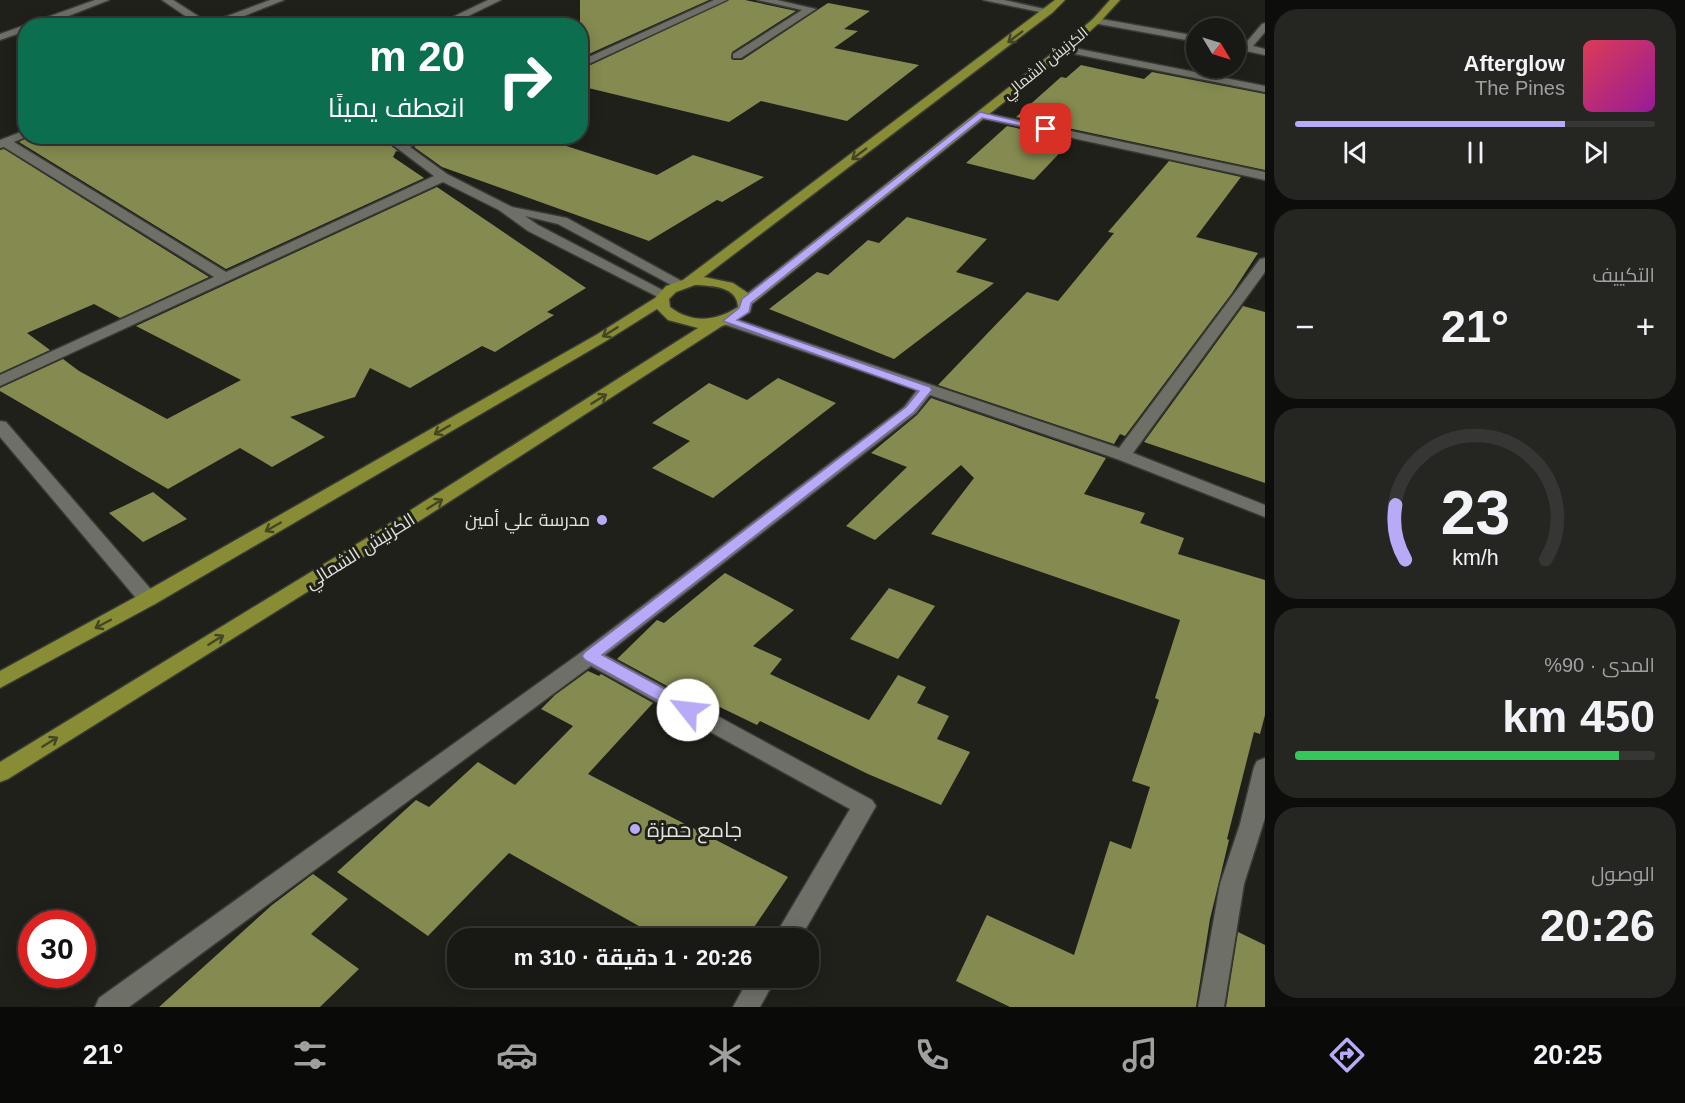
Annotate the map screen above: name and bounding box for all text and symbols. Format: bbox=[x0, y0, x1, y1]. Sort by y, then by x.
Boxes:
north arrow bbox=[1186, 18, 1246, 78]
map controls bbox=[1186, 18, 1246, 78]
street label: الكرنيش الشمالي bbox=[999, 23, 1094, 106]
one-way arrow bbox=[1007, 30, 1023, 43]
text: 20 m bbox=[369, 33, 465, 80]
icon: right bbox=[486, 42, 564, 120]
text: Afterglow bbox=[1464, 51, 1565, 76]
text: The Pines bbox=[1475, 77, 1565, 99]
text: انعطف يمينًا bbox=[328, 93, 465, 123]
pin bbox=[1020, 103, 1071, 154]
icon: arrive bbox=[1029, 112, 1062, 145]
icon: previous bbox=[1339, 136, 1372, 169]
icon: pause bbox=[1459, 136, 1492, 169]
icon: next bbox=[1579, 136, 1612, 169]
one-way arrow bbox=[852, 148, 868, 161]
text: التكييف bbox=[1592, 264, 1655, 286]
text: 21° bbox=[1441, 301, 1509, 352]
text: − bbox=[1295, 308, 1314, 345]
text: + bbox=[1636, 308, 1655, 345]
one-way arrow bbox=[602, 326, 619, 338]
one-way arrow bbox=[591, 393, 608, 406]
one-way arrow bbox=[434, 424, 451, 436]
text: 23 bbox=[1440, 479, 1510, 548]
one-way arrow bbox=[426, 497, 443, 509]
street label: الكرنيش الشمالي bbox=[301, 509, 421, 596]
place label: مدرسة علي أمين bbox=[465, 509, 590, 534]
marker: مدرسة علي أمين bbox=[595, 513, 609, 527]
one-way arrow bbox=[265, 522, 282, 534]
text: km/h bbox=[1452, 547, 1498, 571]
one-way arrow bbox=[95, 618, 112, 630]
one-way arrow bbox=[207, 634, 224, 646]
text: المدى · 90% bbox=[1544, 654, 1655, 676]
position arrow bbox=[656, 678, 720, 742]
text: 450 km bbox=[1502, 691, 1655, 742]
one-way arrow bbox=[41, 736, 58, 748]
place label: جامع حمزة bbox=[647, 818, 742, 844]
marker: جامع حمزة bbox=[628, 822, 642, 836]
text: الوصول bbox=[1591, 863, 1655, 885]
text: 20:26 bbox=[1540, 900, 1655, 951]
speed limit sign: 30 bbox=[18, 910, 96, 988]
text: 20:26 · 1 دقيقة · 310 m bbox=[514, 945, 752, 970]
icon: filters bbox=[289, 1034, 331, 1076]
icon: car bbox=[496, 1034, 538, 1076]
icon: climate bbox=[704, 1034, 746, 1076]
icon: phone bbox=[911, 1034, 953, 1076]
icon: music bbox=[1119, 1034, 1161, 1076]
icon: directions bbox=[1326, 1034, 1368, 1076]
text: 21° bbox=[83, 1040, 124, 1070]
text: 20:25 bbox=[1533, 1040, 1602, 1070]

